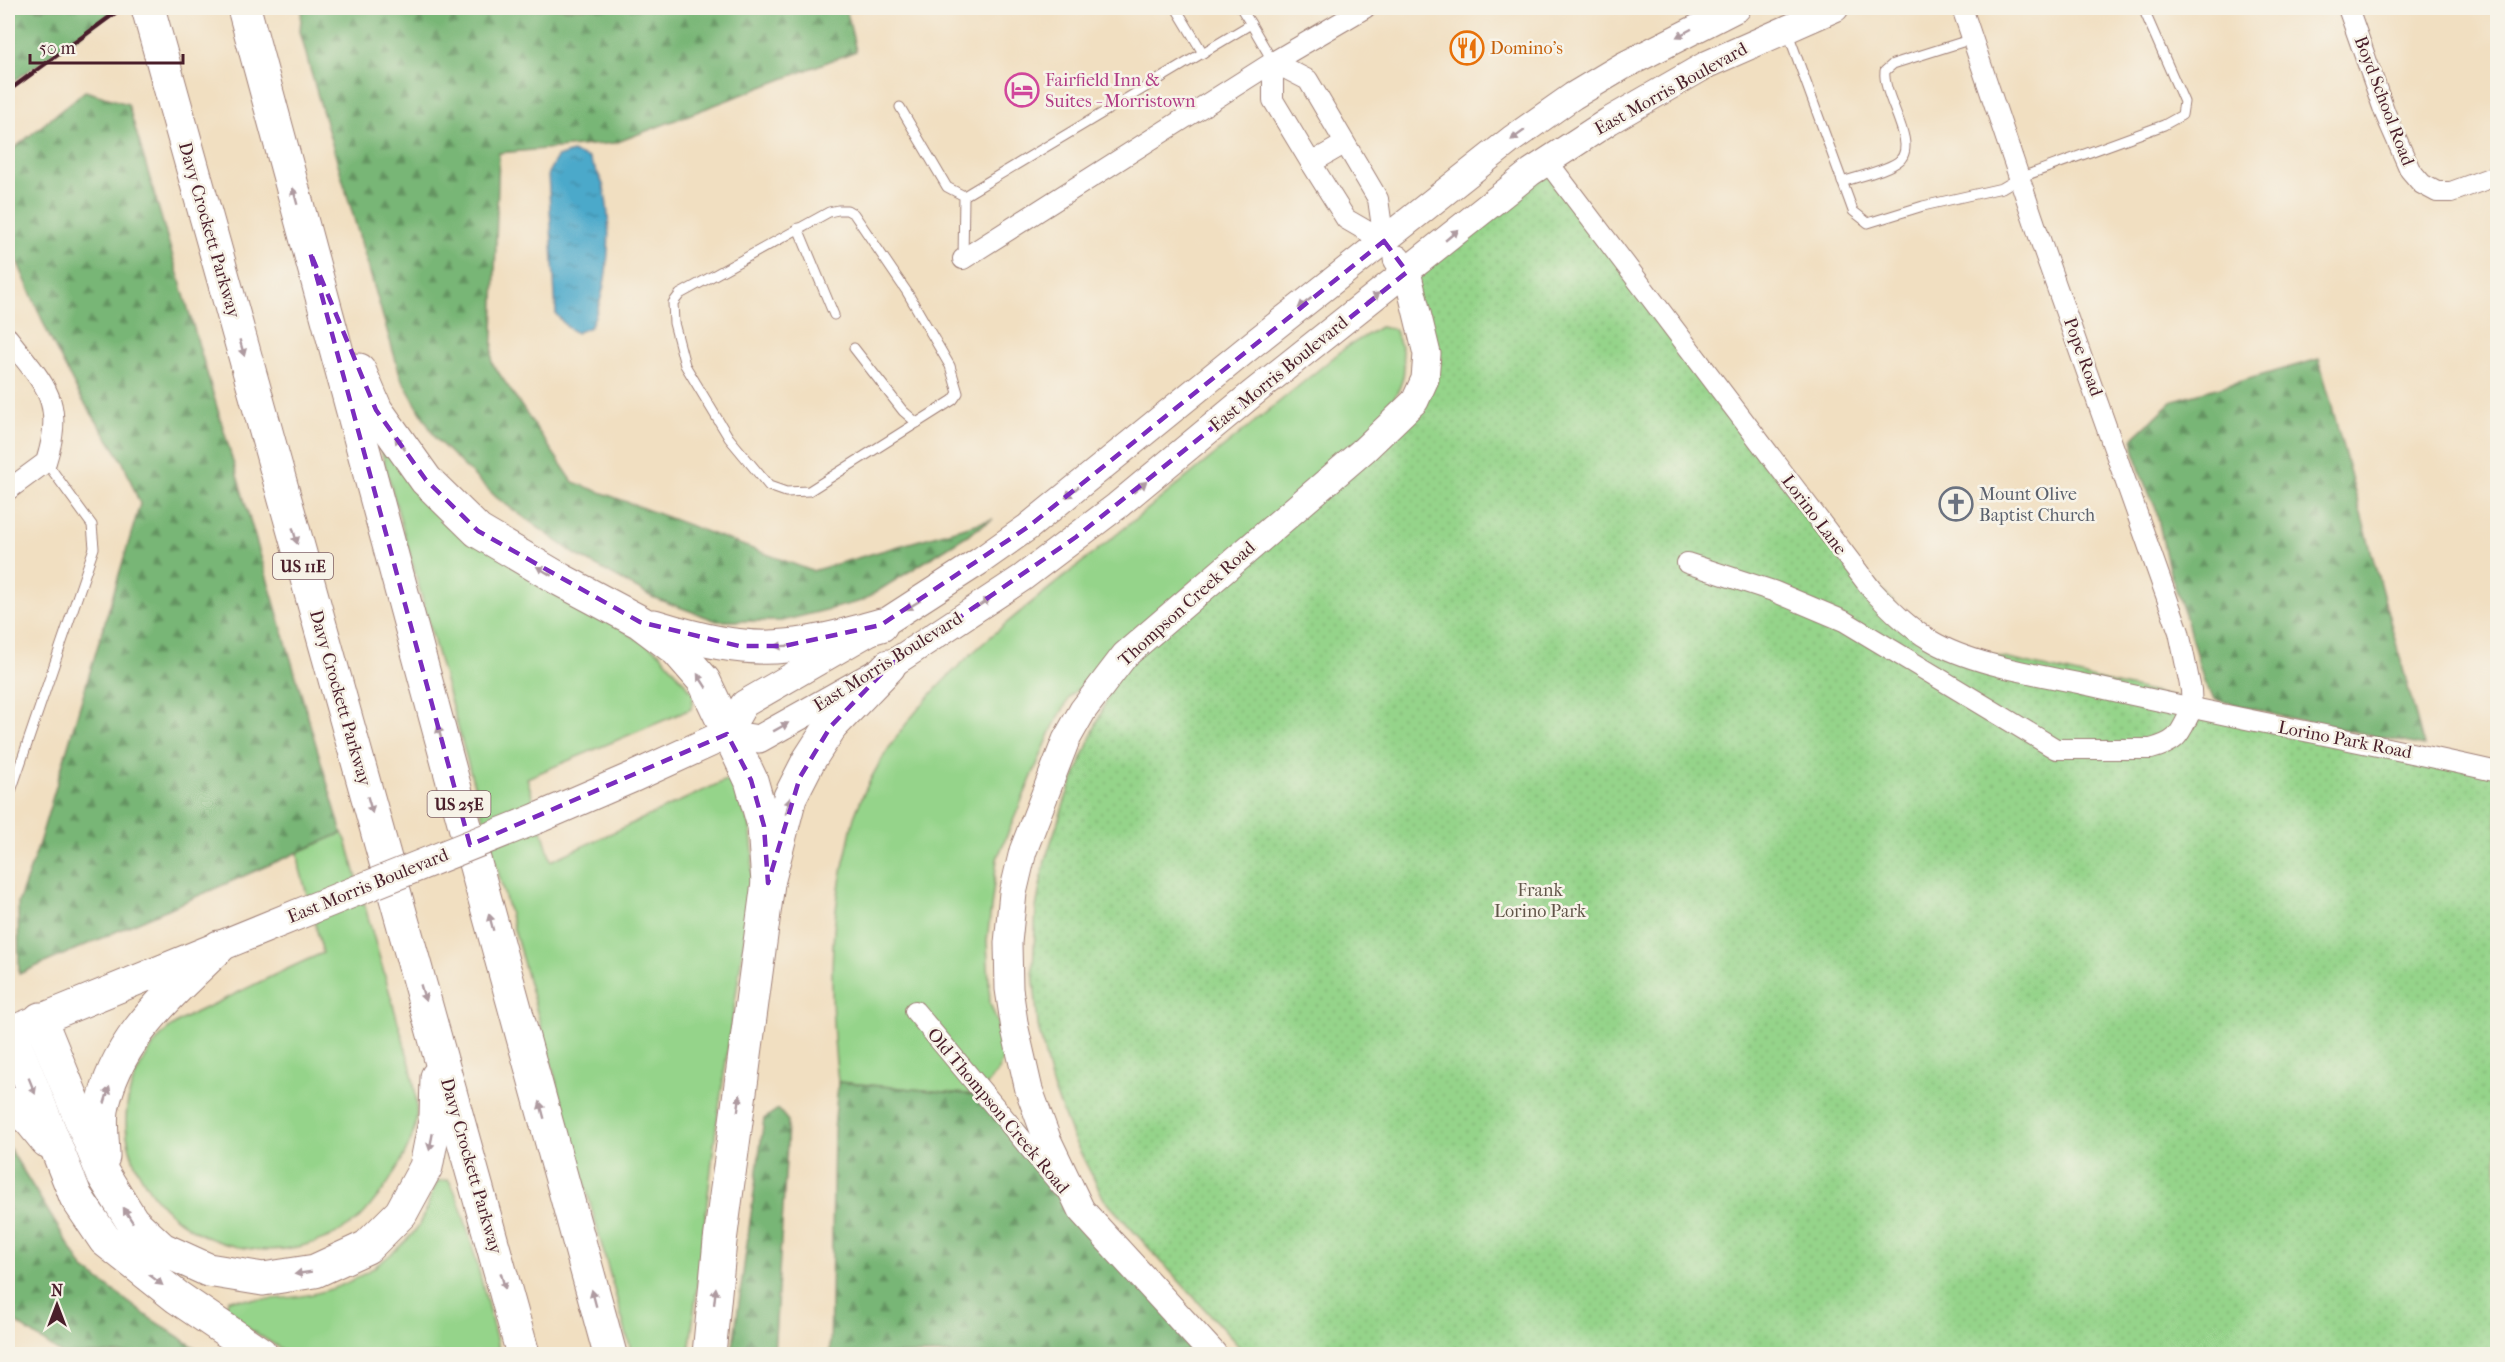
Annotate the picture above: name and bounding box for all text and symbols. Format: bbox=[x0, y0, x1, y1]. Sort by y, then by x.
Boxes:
scale bar bbox=[30, 27, 183, 65]
one-way arrow bbox=[1675, 28, 1692, 38]
restaurant icon: Domino's bbox=[1449, 30, 1485, 66]
street label: Boyd School Road bbox=[2350, 33, 2418, 169]
text: 50 m bbox=[39, 38, 76, 59]
place label: Domino's bbox=[1490, 38, 1563, 59]
street label: East Morris Boulevard bbox=[1591, 38, 1751, 140]
place label: Fairfield Inn & Suites - Morristown bbox=[1045, 70, 1196, 112]
hotel icon: Fairfield Inn & Suites - Morristown bbox=[1004, 72, 1040, 108]
one-way arrow bbox=[1510, 129, 1526, 141]
street label: Davy Crockett Parkway bbox=[174, 140, 245, 322]
one-way arrow bbox=[290, 187, 300, 205]
one-way arrow bbox=[1444, 229, 1459, 242]
one-way arrow bbox=[1366, 293, 1381, 305]
one-way arrow bbox=[1297, 296, 1313, 309]
street label: East Morris Boulevard bbox=[1206, 312, 1352, 436]
street label: Pope Road bbox=[2059, 315, 2107, 399]
one-way arrow bbox=[238, 340, 247, 358]
one-way arrow bbox=[394, 436, 406, 452]
street label: Lorino Lane bbox=[1777, 471, 1851, 559]
one-way arrow bbox=[1132, 481, 1147, 493]
place label: Mount Olive Baptist Church bbox=[1979, 484, 2095, 526]
one-way arrow bbox=[1064, 486, 1080, 499]
church icon: Mount Olive Baptist Church bbox=[1938, 486, 1974, 522]
one-way arrow bbox=[291, 527, 300, 545]
street label: Thompson Creek Road bbox=[1114, 537, 1260, 671]
road number: US 11E bbox=[273, 553, 333, 579]
one-way arrow bbox=[536, 565, 552, 576]
one-way arrow bbox=[975, 597, 991, 608]
one-way arrow bbox=[905, 599, 921, 610]
street label: Davy Crockett Parkway bbox=[305, 608, 376, 790]
street label: East Morris Boulevard bbox=[810, 608, 966, 716]
one-way arrow bbox=[773, 641, 792, 650]
one-way arrow bbox=[696, 673, 707, 689]
street label: Lorino Park Road bbox=[2276, 717, 2414, 763]
one-way arrow bbox=[773, 722, 790, 732]
one-way arrow bbox=[434, 725, 444, 743]
road number: US 25E bbox=[428, 791, 490, 817]
one-way arrow bbox=[366, 796, 375, 814]
one-way arrow bbox=[784, 797, 793, 815]
street label: East Morris Boulevard bbox=[285, 844, 452, 928]
park label: Frank Lorino Park bbox=[1494, 880, 1587, 922]
one-way arrow bbox=[485, 913, 495, 931]
one-way arrow bbox=[419, 984, 428, 1002]
street label: Old Thompson Creek Road bbox=[923, 1024, 1074, 1198]
street label: Davy Crockett Parkway bbox=[436, 1076, 507, 1258]
one-way arrow bbox=[27, 1077, 37, 1095]
one-way arrow bbox=[103, 1086, 112, 1104]
one-way arrow bbox=[734, 1093, 743, 1112]
one-way arrow bbox=[537, 1101, 546, 1119]
one-way arrow bbox=[426, 1133, 435, 1152]
one-way arrow bbox=[122, 1207, 134, 1223]
one-way arrow bbox=[293, 1268, 312, 1277]
one-way arrow bbox=[499, 1272, 508, 1290]
one-way arrow bbox=[149, 1274, 164, 1286]
north arrow bbox=[27, 1275, 87, 1335]
text: N bbox=[51, 1281, 64, 1300]
one-way arrow bbox=[710, 1287, 720, 1306]
one-way arrow bbox=[589, 1289, 598, 1307]

